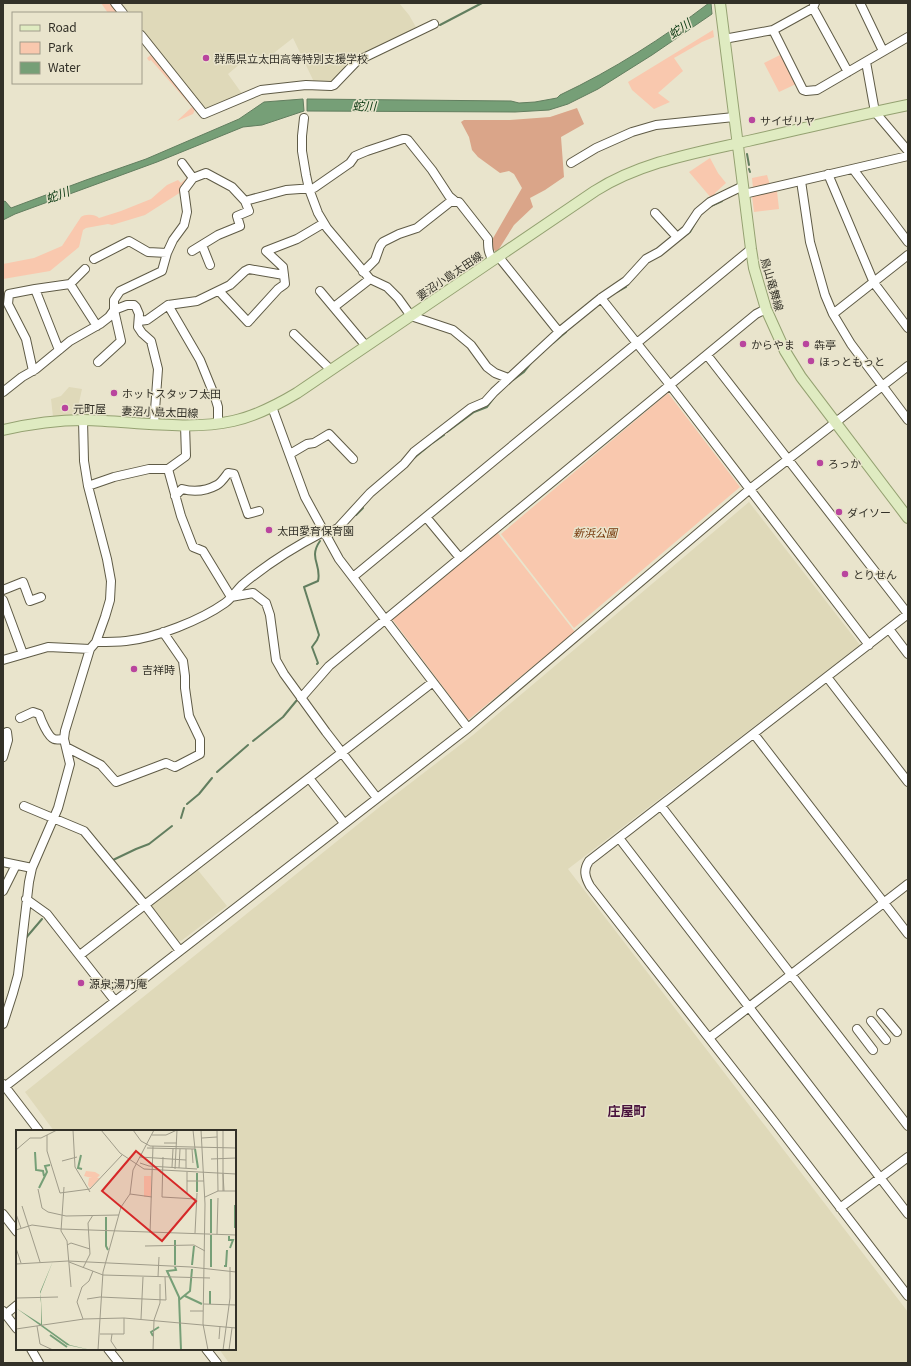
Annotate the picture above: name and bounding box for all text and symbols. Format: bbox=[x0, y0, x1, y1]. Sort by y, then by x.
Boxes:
legend bbox=[12, 12, 142, 84]
water label: 蛇川 bbox=[664, 13, 695, 42]
text: Road bbox=[48, 18, 77, 35]
text: Park bbox=[48, 38, 73, 55]
place label: 群馬県立太田高等特別支援学校 bbox=[214, 50, 368, 66]
marker: 群馬県立太田高等特別支援学校 bbox=[201, 53, 211, 63]
text: Water bbox=[48, 58, 81, 75]
water label: 蛇川 bbox=[352, 96, 378, 114]
place label: サイゼリヤ bbox=[760, 112, 815, 128]
marker: サイゼリヤ bbox=[747, 115, 757, 125]
water label: 蛇川 bbox=[43, 181, 73, 206]
street label: 妻沼小島太田線 bbox=[413, 247, 485, 303]
street label: 鳥山竜舞線 bbox=[758, 255, 788, 313]
place label: からやま bbox=[751, 336, 795, 352]
place label: 犇亭 bbox=[814, 336, 836, 352]
marker: からやま bbox=[738, 339, 748, 349]
marker: 犇亭 bbox=[801, 339, 811, 349]
place label: ほっともっと bbox=[819, 353, 885, 369]
marker: ほっともっと bbox=[806, 356, 816, 366]
place label: ホットスタッフ太田 bbox=[122, 385, 221, 401]
marker: ホットスタッフ太田 bbox=[109, 388, 119, 398]
place label: 元町屋 bbox=[73, 400, 106, 416]
street label: 妻沼小島太田線 bbox=[121, 402, 199, 420]
marker: 元町屋 bbox=[60, 403, 70, 413]
place label: ろっか bbox=[828, 455, 861, 471]
marker: ろっか bbox=[815, 458, 825, 468]
place label: ダイソー bbox=[847, 504, 891, 520]
marker: ダイソー bbox=[834, 507, 844, 517]
place label: 太田愛育保育園 bbox=[277, 522, 354, 538]
park label: 新浜公園 bbox=[573, 524, 619, 540]
marker: 太田愛育保育園 bbox=[264, 525, 274, 535]
place label: とりせん bbox=[853, 566, 897, 582]
marker: とりせん bbox=[840, 569, 850, 579]
place label: 吉祥時 bbox=[142, 661, 175, 677]
marker: 吉祥時 bbox=[129, 664, 139, 674]
place label: 源泉;湯乃庵 bbox=[89, 975, 147, 991]
marker: 源泉;湯乃庵 bbox=[76, 978, 86, 988]
district label: 庄屋町 bbox=[607, 1101, 647, 1120]
inset map bbox=[16, 1130, 236, 1350]

